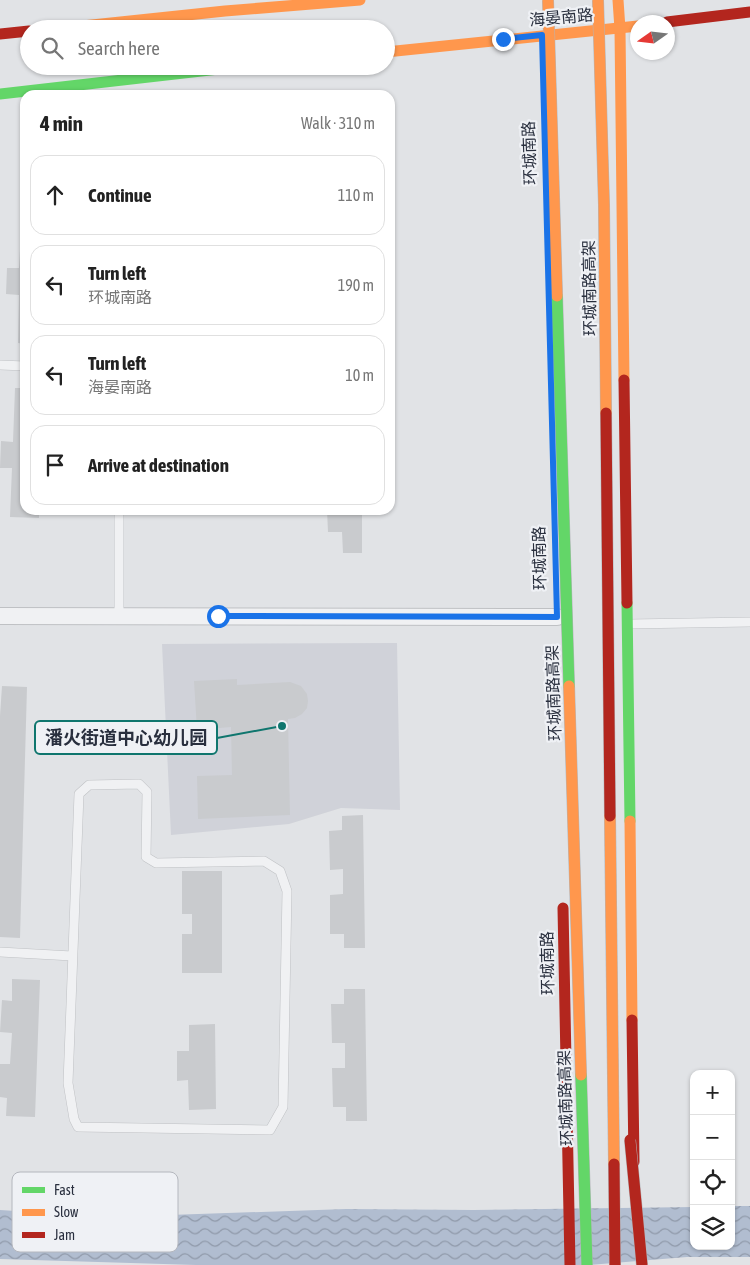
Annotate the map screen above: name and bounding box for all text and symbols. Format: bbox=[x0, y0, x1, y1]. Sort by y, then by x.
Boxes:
street label: 海晏南路 bbox=[528, 5, 594, 29]
north arrow bbox=[630, 15, 675, 60]
search box bbox=[20, 20, 395, 75]
route end bbox=[492, 28, 515, 51]
icon: search bbox=[38, 34, 66, 62]
text: Search here bbox=[78, 37, 160, 59]
text: 4 min bbox=[40, 111, 83, 135]
text: Walk · 310 m bbox=[301, 114, 375, 132]
street label: 环城南路 bbox=[519, 121, 539, 185]
icon: ahead bbox=[41, 181, 69, 209]
text: Continue bbox=[88, 184, 152, 206]
text: 110 m bbox=[338, 186, 374, 204]
street label: 环城南路高架 bbox=[579, 240, 599, 336]
text: Turn left bbox=[88, 262, 146, 284]
icon: left bbox=[41, 271, 69, 299]
text: 190 m bbox=[338, 276, 374, 294]
text: 环城南路 bbox=[88, 288, 152, 306]
text: Turn left bbox=[88, 352, 146, 374]
icon: left bbox=[41, 361, 69, 389]
text: 10 m bbox=[345, 366, 374, 384]
text: 海晏南路 bbox=[88, 378, 152, 396]
icon: arrive bbox=[41, 451, 69, 479]
text: Arrive at destination bbox=[88, 454, 229, 476]
street label: 环城南路 bbox=[529, 526, 549, 590]
route start bbox=[207, 605, 230, 628]
street label: 环城南路高架 bbox=[542, 645, 564, 741]
callout: 潘火街道中心幼儿园 bbox=[35, 721, 217, 754]
text: 潘火街道中心幼儿园 bbox=[45, 727, 207, 748]
street label: 环城南路 bbox=[537, 931, 557, 995]
street label: 环城南路高架 bbox=[554, 1050, 576, 1146]
map controls bbox=[690, 1070, 735, 1250]
button: + bbox=[690, 1070, 735, 1115]
button: − bbox=[690, 1115, 735, 1160]
button: locate bbox=[690, 1160, 735, 1205]
legend bbox=[12, 1172, 178, 1252]
text: Fast bbox=[54, 1182, 75, 1198]
text: Slow bbox=[54, 1204, 79, 1220]
button: layers bbox=[690, 1205, 735, 1250]
text: Jam bbox=[54, 1227, 75, 1243]

